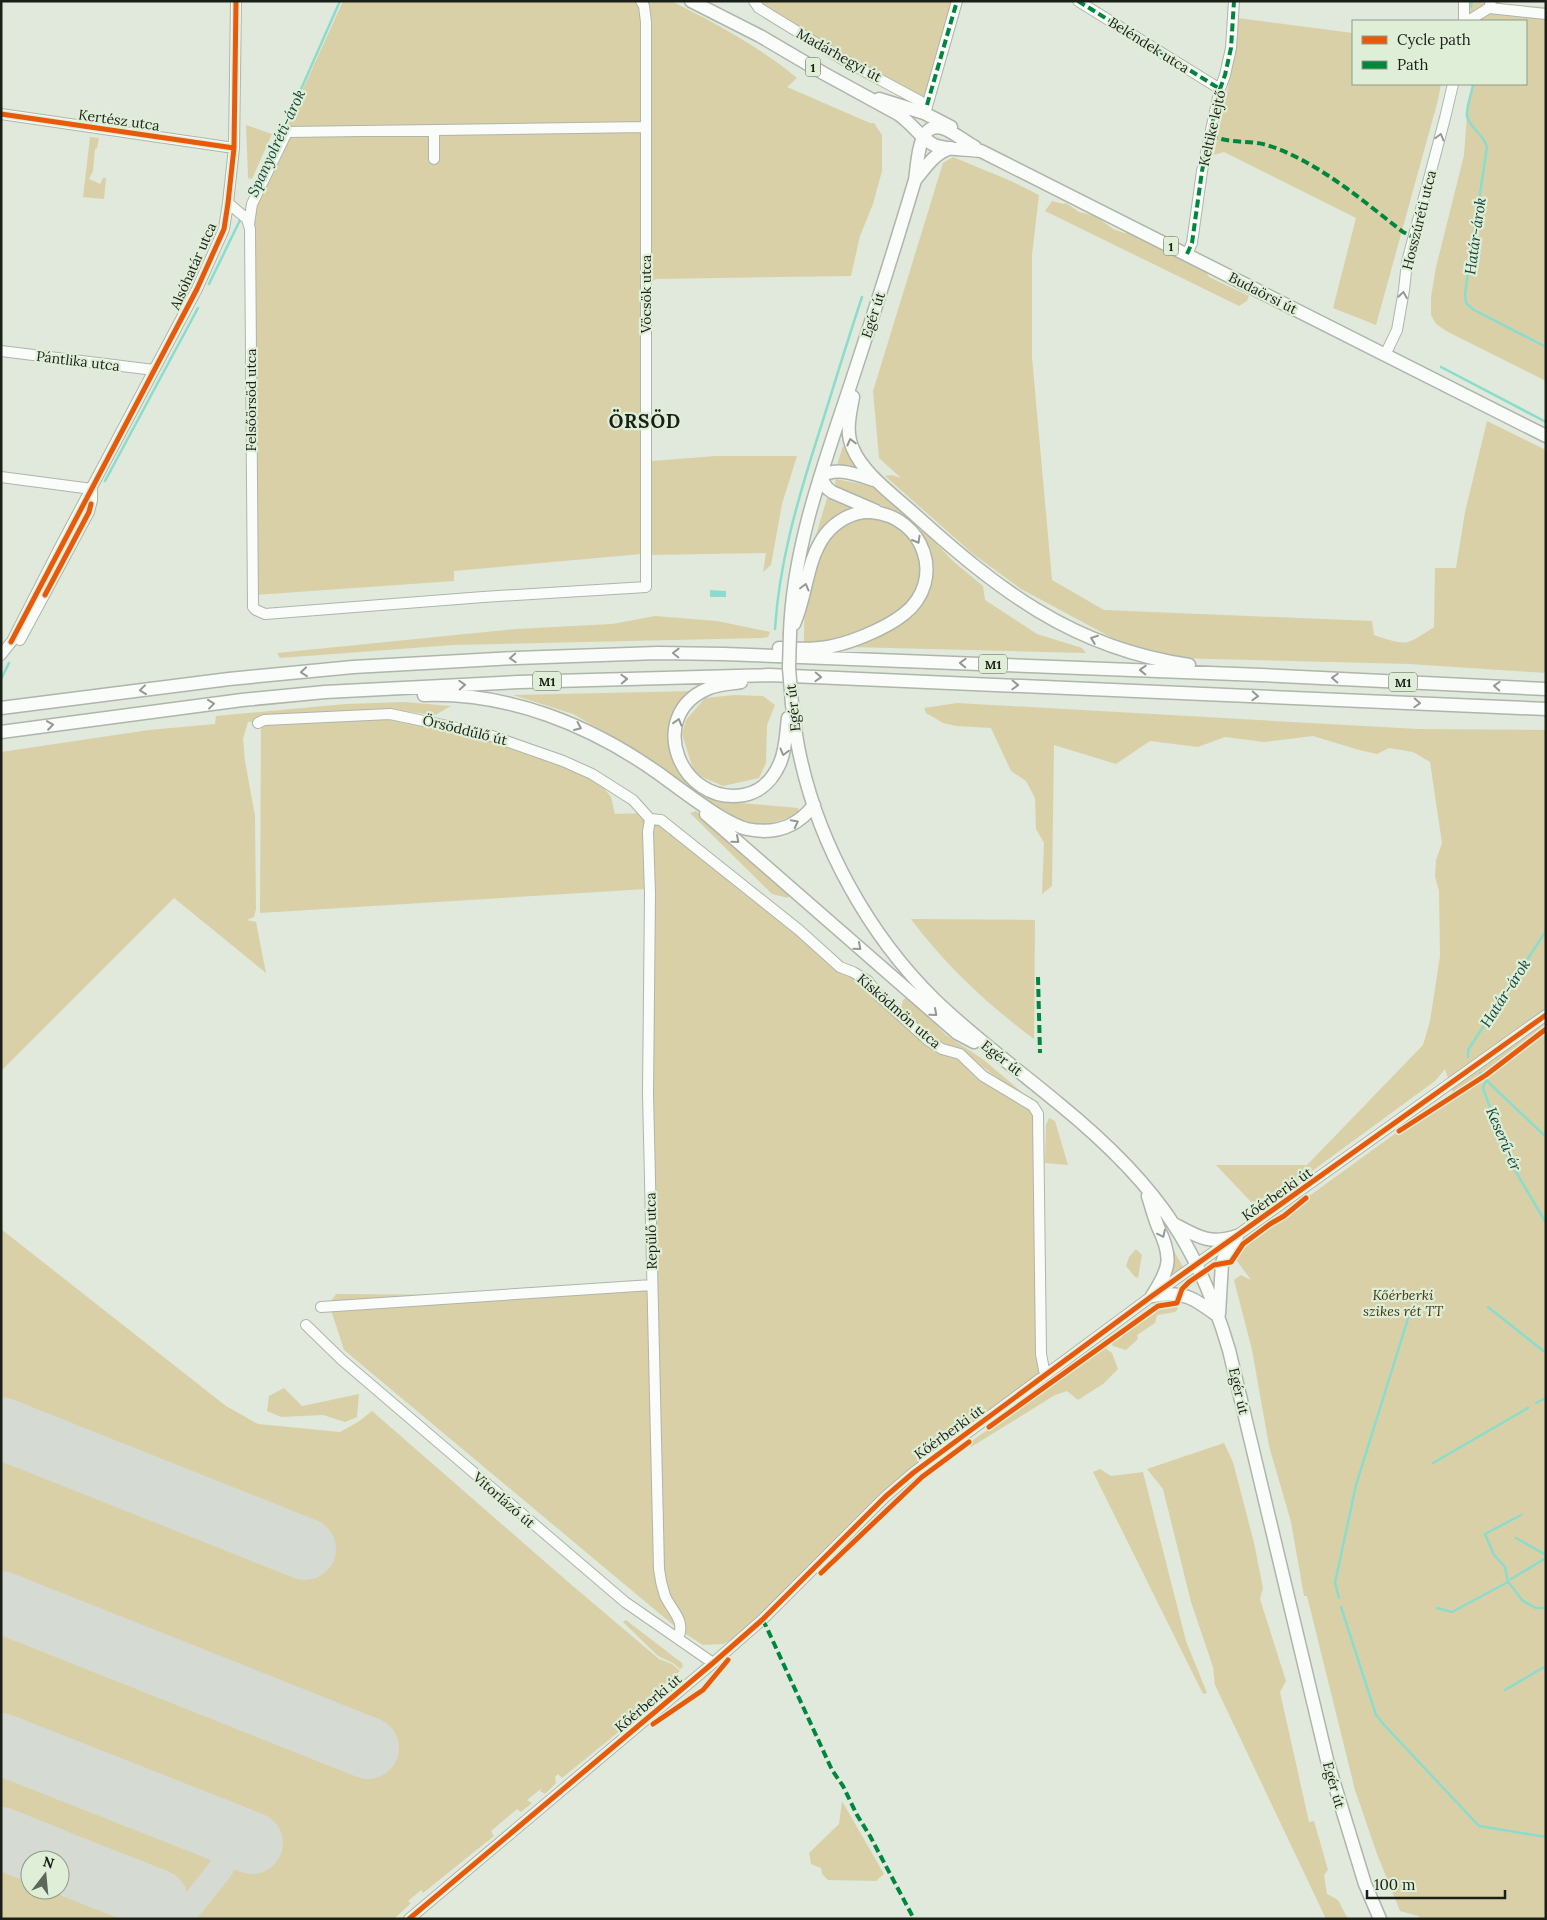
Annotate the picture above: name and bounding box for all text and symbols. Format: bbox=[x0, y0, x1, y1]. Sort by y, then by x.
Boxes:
street label: Beléndek utca bbox=[1105, 13, 1193, 77]
legend bbox=[1352, 20, 1527, 85]
street label: Madárhegyi út bbox=[793, 24, 885, 86]
text: Cycle path bbox=[1397, 30, 1471, 49]
text: Path bbox=[1397, 55, 1428, 74]
road number: 1 bbox=[806, 58, 820, 76]
water label: Spanyolréti-árok bbox=[243, 86, 309, 200]
street label: Keltike lejtő bbox=[1194, 88, 1230, 168]
street label: Kertész utca bbox=[77, 105, 161, 135]
one-way arrow bbox=[1434, 133, 1445, 142]
street label: Hosszúréti utca bbox=[1398, 168, 1440, 272]
water label: Határ-árok bbox=[1460, 196, 1490, 276]
street label: Alsóhatár utca bbox=[165, 220, 220, 313]
road number: 1 bbox=[1164, 237, 1178, 256]
street label: Vöcsök utca bbox=[637, 255, 655, 334]
street label: Budaörsi út bbox=[1226, 268, 1301, 318]
street label: Egér út bbox=[857, 289, 889, 340]
one-way arrow bbox=[1398, 291, 1408, 299]
street label: Pántlika utca bbox=[35, 347, 121, 375]
street label: Felsőörsöd utca bbox=[242, 349, 260, 451]
district label: ÖRSÖD bbox=[609, 409, 681, 433]
one-way arrow bbox=[846, 437, 857, 446]
one-way arrow bbox=[911, 535, 921, 544]
one-way arrow bbox=[799, 583, 810, 592]
one-way arrow bbox=[1091, 635, 1099, 645]
one-way arrow bbox=[671, 648, 679, 658]
one-way arrow bbox=[509, 652, 517, 663]
road number: M1 bbox=[979, 654, 1007, 674]
one-way arrow bbox=[958, 658, 966, 668]
one-way arrow bbox=[1138, 665, 1146, 675]
one-way arrow bbox=[300, 666, 308, 677]
road number: M1 bbox=[533, 671, 561, 690]
one-way arrow bbox=[814, 671, 822, 682]
road number: M1 bbox=[1389, 672, 1417, 692]
one-way arrow bbox=[620, 673, 628, 684]
one-way arrow bbox=[1330, 673, 1338, 684]
one-way arrow bbox=[458, 680, 466, 691]
one-way arrow bbox=[1012, 680, 1020, 691]
one-way arrow bbox=[1493, 681, 1501, 692]
street label: Egér út bbox=[782, 683, 804, 733]
one-way arrow bbox=[138, 684, 146, 695]
one-way arrow bbox=[1251, 690, 1259, 701]
one-way arrow bbox=[1414, 698, 1421, 708]
one-way arrow bbox=[207, 699, 215, 710]
street label: Örsöddűlő út bbox=[421, 711, 510, 749]
one-way arrow bbox=[672, 718, 682, 726]
one-way arrow bbox=[573, 720, 582, 731]
one-way arrow bbox=[45, 721, 54, 731]
one-way arrow bbox=[779, 747, 789, 755]
one-way arrow bbox=[789, 819, 798, 829]
one-way arrow bbox=[730, 834, 739, 843]
one-way arrow bbox=[852, 941, 861, 950]
water label: Határ-árok bbox=[1476, 955, 1534, 1031]
street label: Kisködmön utca bbox=[853, 970, 945, 1052]
one-way arrow bbox=[928, 1007, 937, 1016]
street label: Egér út bbox=[978, 1036, 1027, 1080]
water label: Keserű-ér bbox=[1482, 1104, 1526, 1174]
street label: Kőérberki út bbox=[1238, 1163, 1316, 1225]
street label: Repülő utca bbox=[641, 1192, 661, 1270]
one-way arrow bbox=[1156, 1229, 1166, 1238]
park label: Kőérberki szikes rét TT bbox=[1363, 1286, 1443, 1320]
street label: Egér út bbox=[1225, 1366, 1253, 1417]
street label: Kőérberki út bbox=[911, 1400, 988, 1463]
street label: Vitorlázó út bbox=[468, 1467, 539, 1532]
street label: Kőérberki út bbox=[611, 1669, 686, 1736]
street label: Egér út bbox=[1319, 1760, 1349, 1811]
north arrow bbox=[20, 1850, 70, 1900]
text: N bbox=[41, 1852, 56, 1873]
scale bar bbox=[1367, 1868, 1504, 1900]
text: 100 m bbox=[1374, 1875, 1415, 1894]

